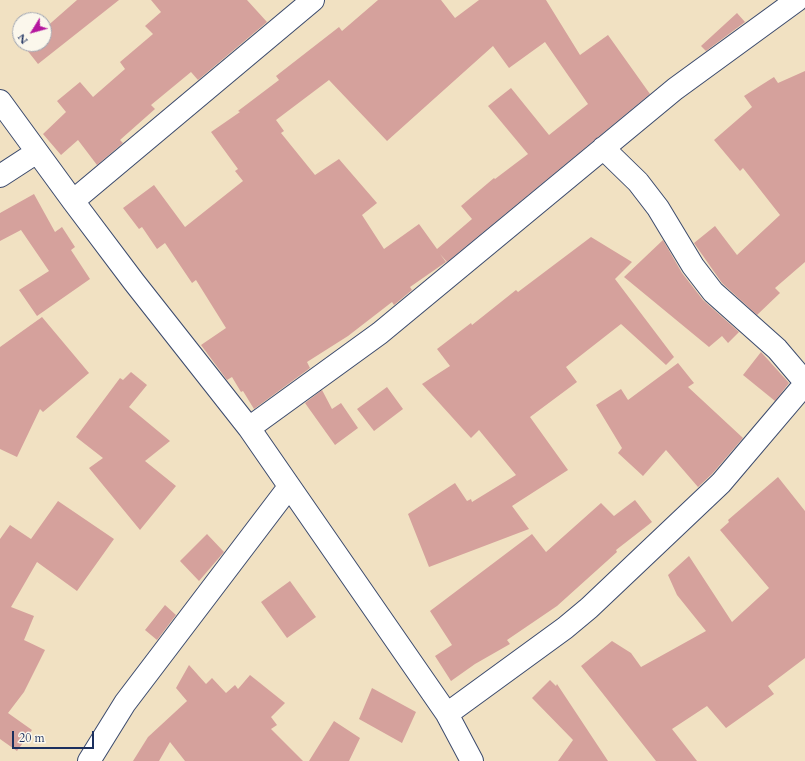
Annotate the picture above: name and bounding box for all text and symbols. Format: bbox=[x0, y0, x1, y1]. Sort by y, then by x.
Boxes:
north arrow bbox=[12, 12, 52, 52]
text: N bbox=[14, 31, 32, 47]
scale bar bbox=[14, 723, 96, 749]
text: 20 m bbox=[19, 730, 45, 746]

